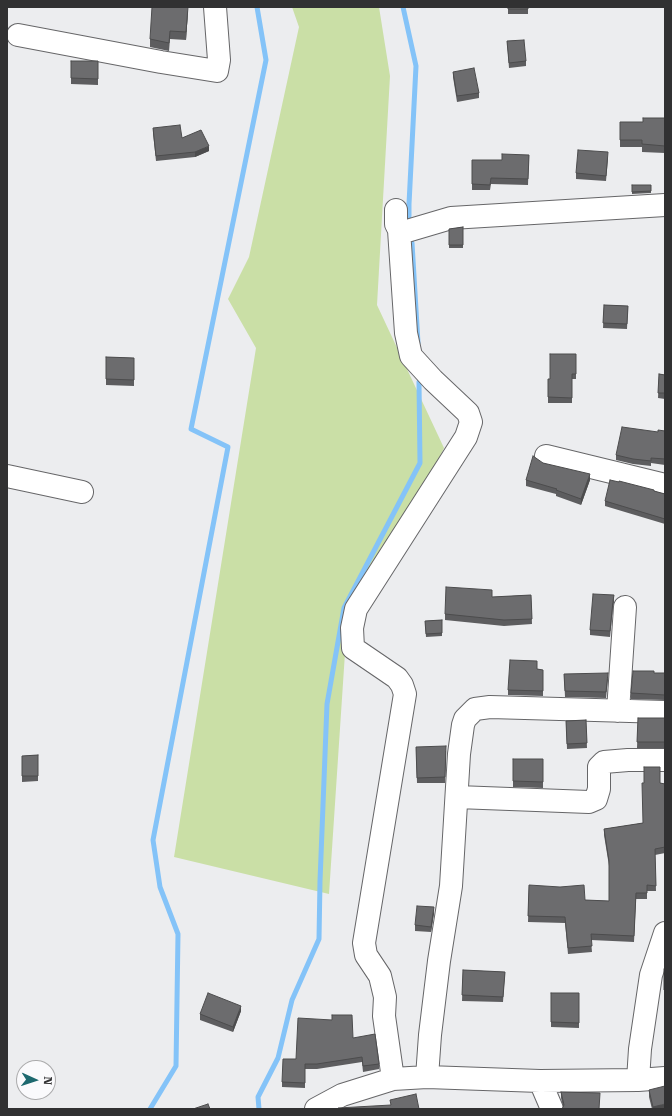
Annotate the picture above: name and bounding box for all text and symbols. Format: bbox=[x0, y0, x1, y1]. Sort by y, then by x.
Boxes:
north arrow bbox=[16, 1060, 56, 1100]
text: N bbox=[41, 1076, 54, 1085]

